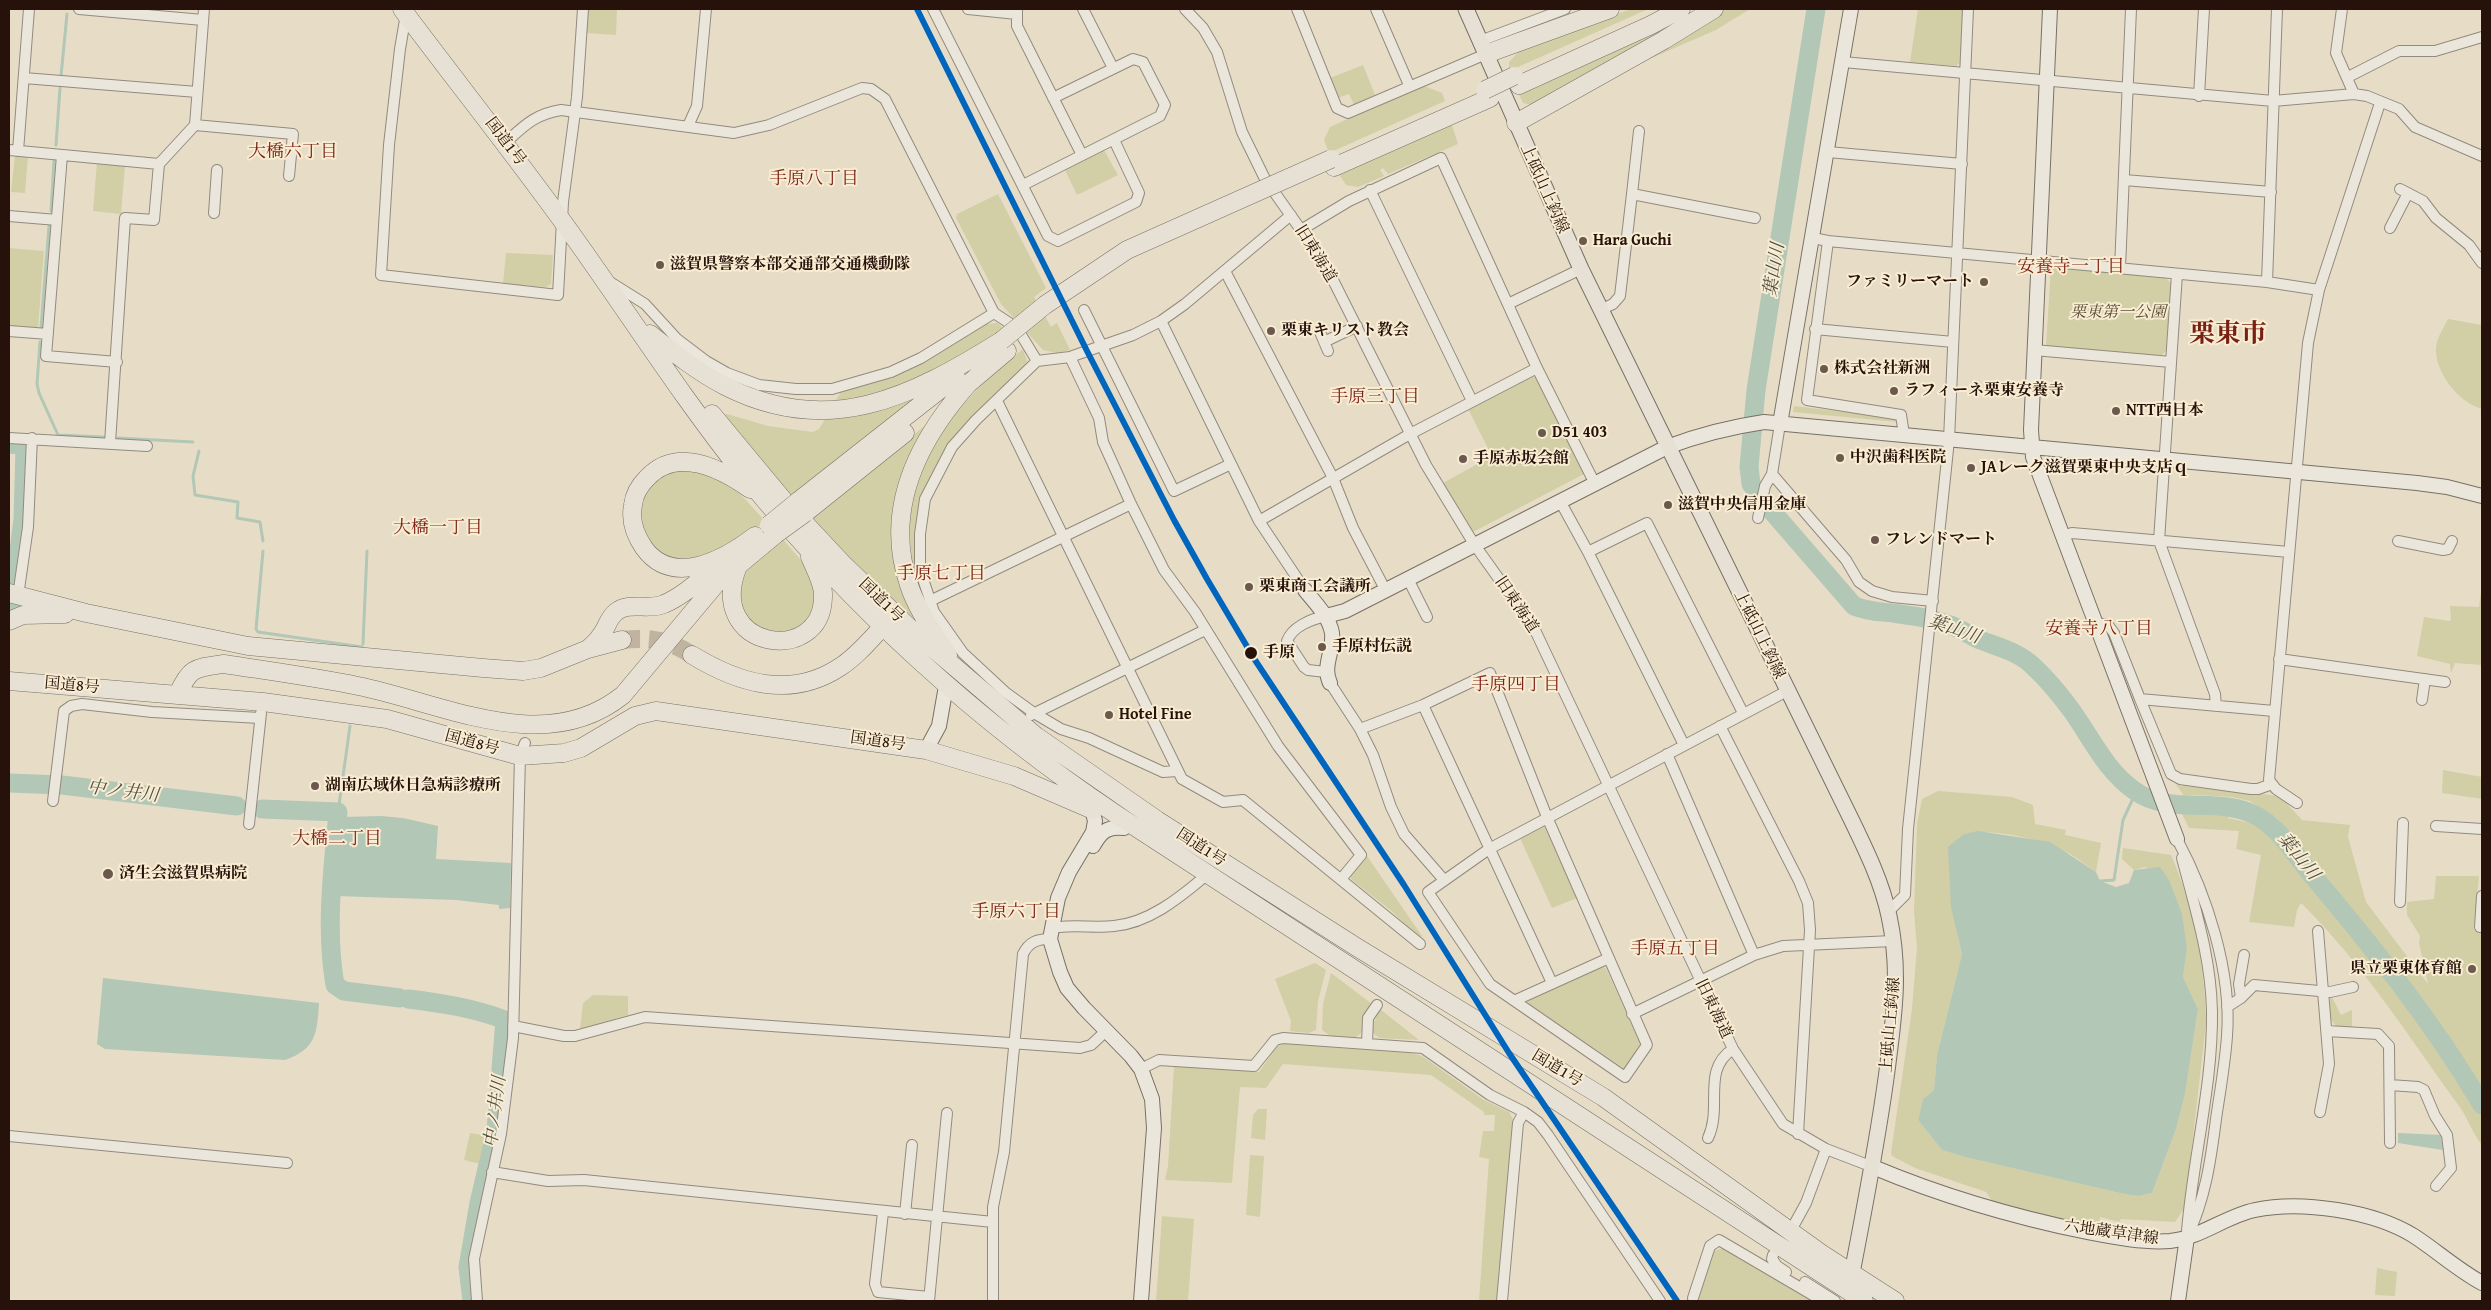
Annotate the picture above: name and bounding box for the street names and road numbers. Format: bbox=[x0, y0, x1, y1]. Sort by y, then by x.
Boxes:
street label: 国道1号 bbox=[481, 114, 529, 170]
street label: 上砥山上鈎線 bbox=[1516, 141, 1572, 237]
street label: 旧東海道 bbox=[1290, 222, 1340, 286]
street label: 旧東海道 bbox=[1490, 573, 1542, 637]
street label: 国道1号 bbox=[854, 575, 908, 627]
street label: 上砥山上鈎線 bbox=[1729, 588, 1789, 682]
street label: 国道8号 bbox=[43, 674, 101, 698]
street label: 国道8号 bbox=[443, 727, 501, 759]
street label: 国道8号 bbox=[849, 729, 907, 755]
street label: 国道1号 bbox=[1172, 825, 1230, 871]
street label: 旧東海道 bbox=[1690, 976, 1736, 1042]
street label: 上砥山上鈎線 bbox=[1877, 976, 1905, 1074]
street label: 国道1号 bbox=[1528, 1046, 1586, 1092]
street label: 六地蔵草津線 bbox=[2062, 1217, 2160, 1249]

